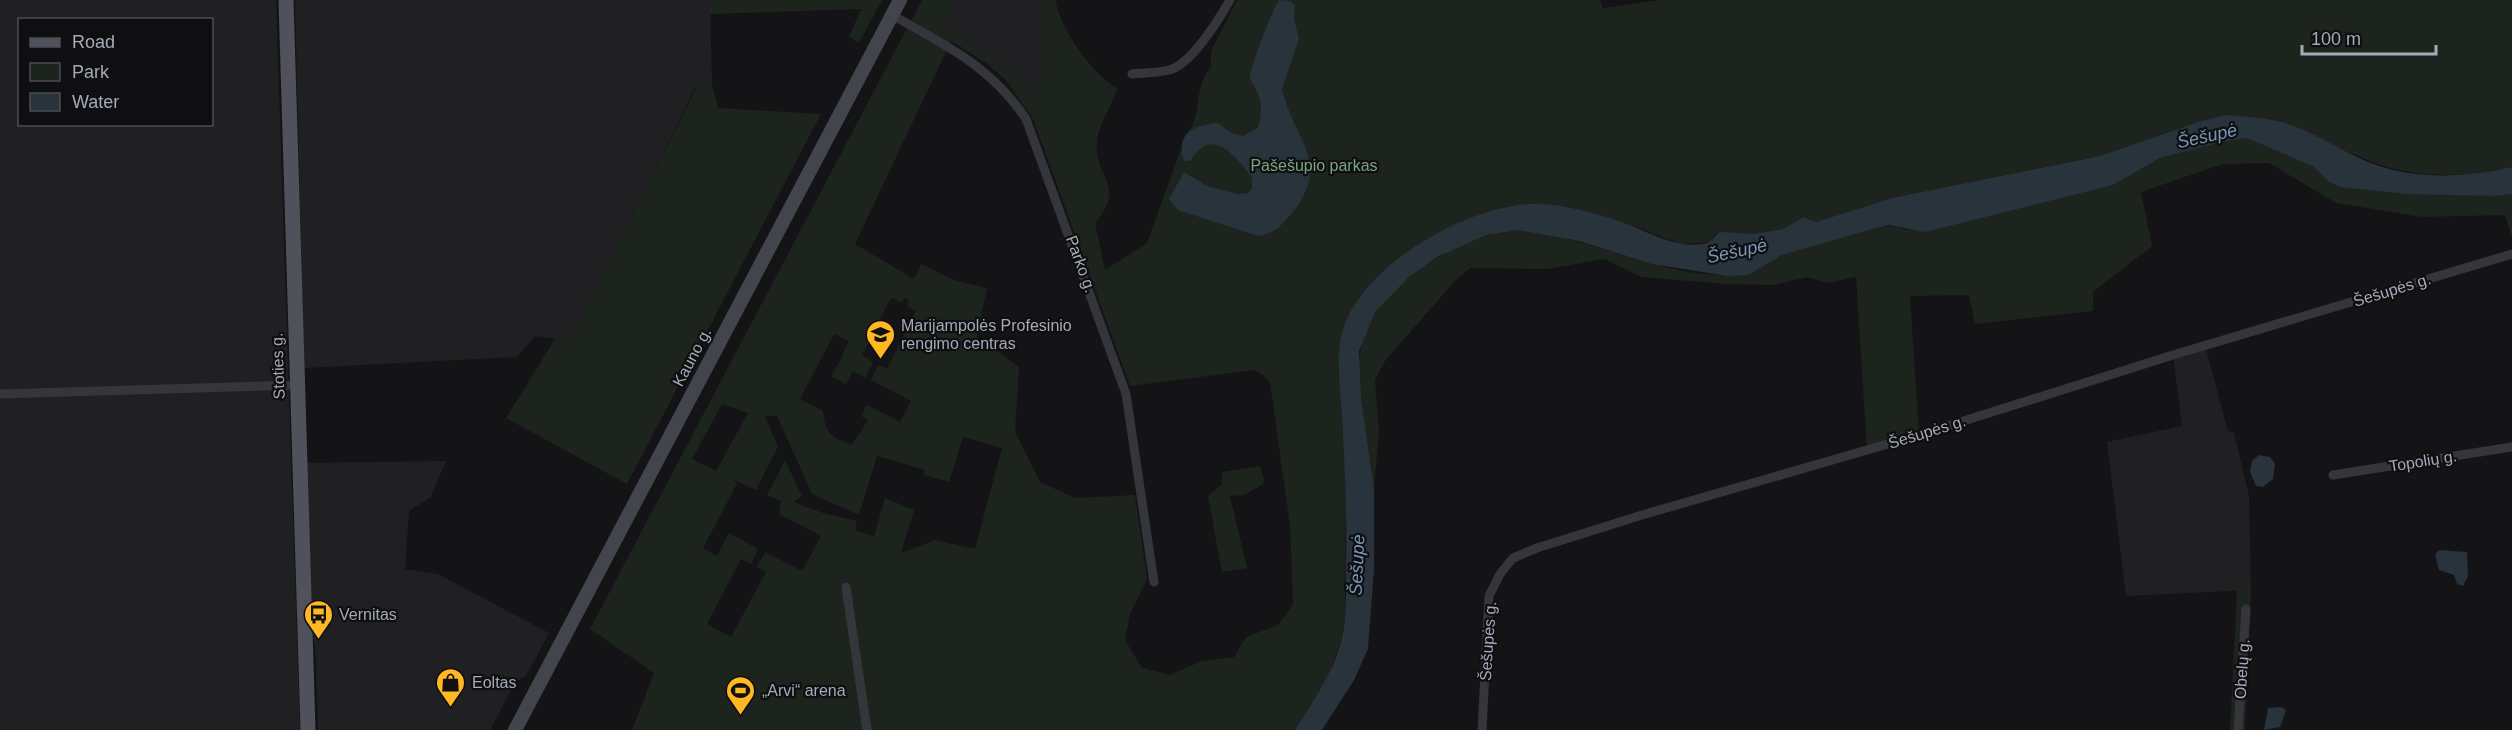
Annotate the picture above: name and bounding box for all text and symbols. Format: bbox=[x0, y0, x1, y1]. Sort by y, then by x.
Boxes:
legend bbox=[18, 18, 213, 126]
scale bar bbox=[2302, 18, 2436, 56]
text: 100 m bbox=[2311, 29, 2361, 49]
text: Road bbox=[72, 32, 115, 52]
text: Park bbox=[72, 62, 110, 82]
text: Water bbox=[72, 92, 119, 112]
water label: Šešupė bbox=[2175, 119, 2239, 152]
park label: Pašešupio parkas bbox=[1250, 157, 1378, 174]
street label: Parko g. bbox=[1063, 233, 1099, 295]
water label: Šešupė bbox=[1705, 234, 1769, 267]
street label: Šešupės g. bbox=[2351, 269, 2433, 310]
place label: Marijampolės Profesinio rengimo centras bbox=[901, 317, 1072, 352]
school or university icon: Marijampolės Profesinio rengimo centras bbox=[864, 318, 896, 360]
street label: Kauno g. bbox=[669, 325, 715, 389]
street label: Stoties g. bbox=[268, 332, 288, 400]
street label: Šešupės g. bbox=[1886, 411, 1968, 452]
street label: Topolių g. bbox=[2388, 447, 2458, 475]
water label: Šešupė bbox=[1344, 534, 1369, 596]
bus stop icon: Vernitas bbox=[302, 598, 334, 640]
street label: Šešupės g. bbox=[1476, 600, 1499, 682]
place label: Vernitas bbox=[339, 606, 397, 623]
street label: Obelų g. bbox=[2231, 638, 2253, 700]
shop icon: Eoltas bbox=[435, 666, 467, 708]
place label: Eoltas bbox=[472, 674, 516, 691]
sports icon: „Arvi“ arena bbox=[725, 674, 757, 716]
place label: „Arvi“ arena bbox=[762, 682, 846, 699]

